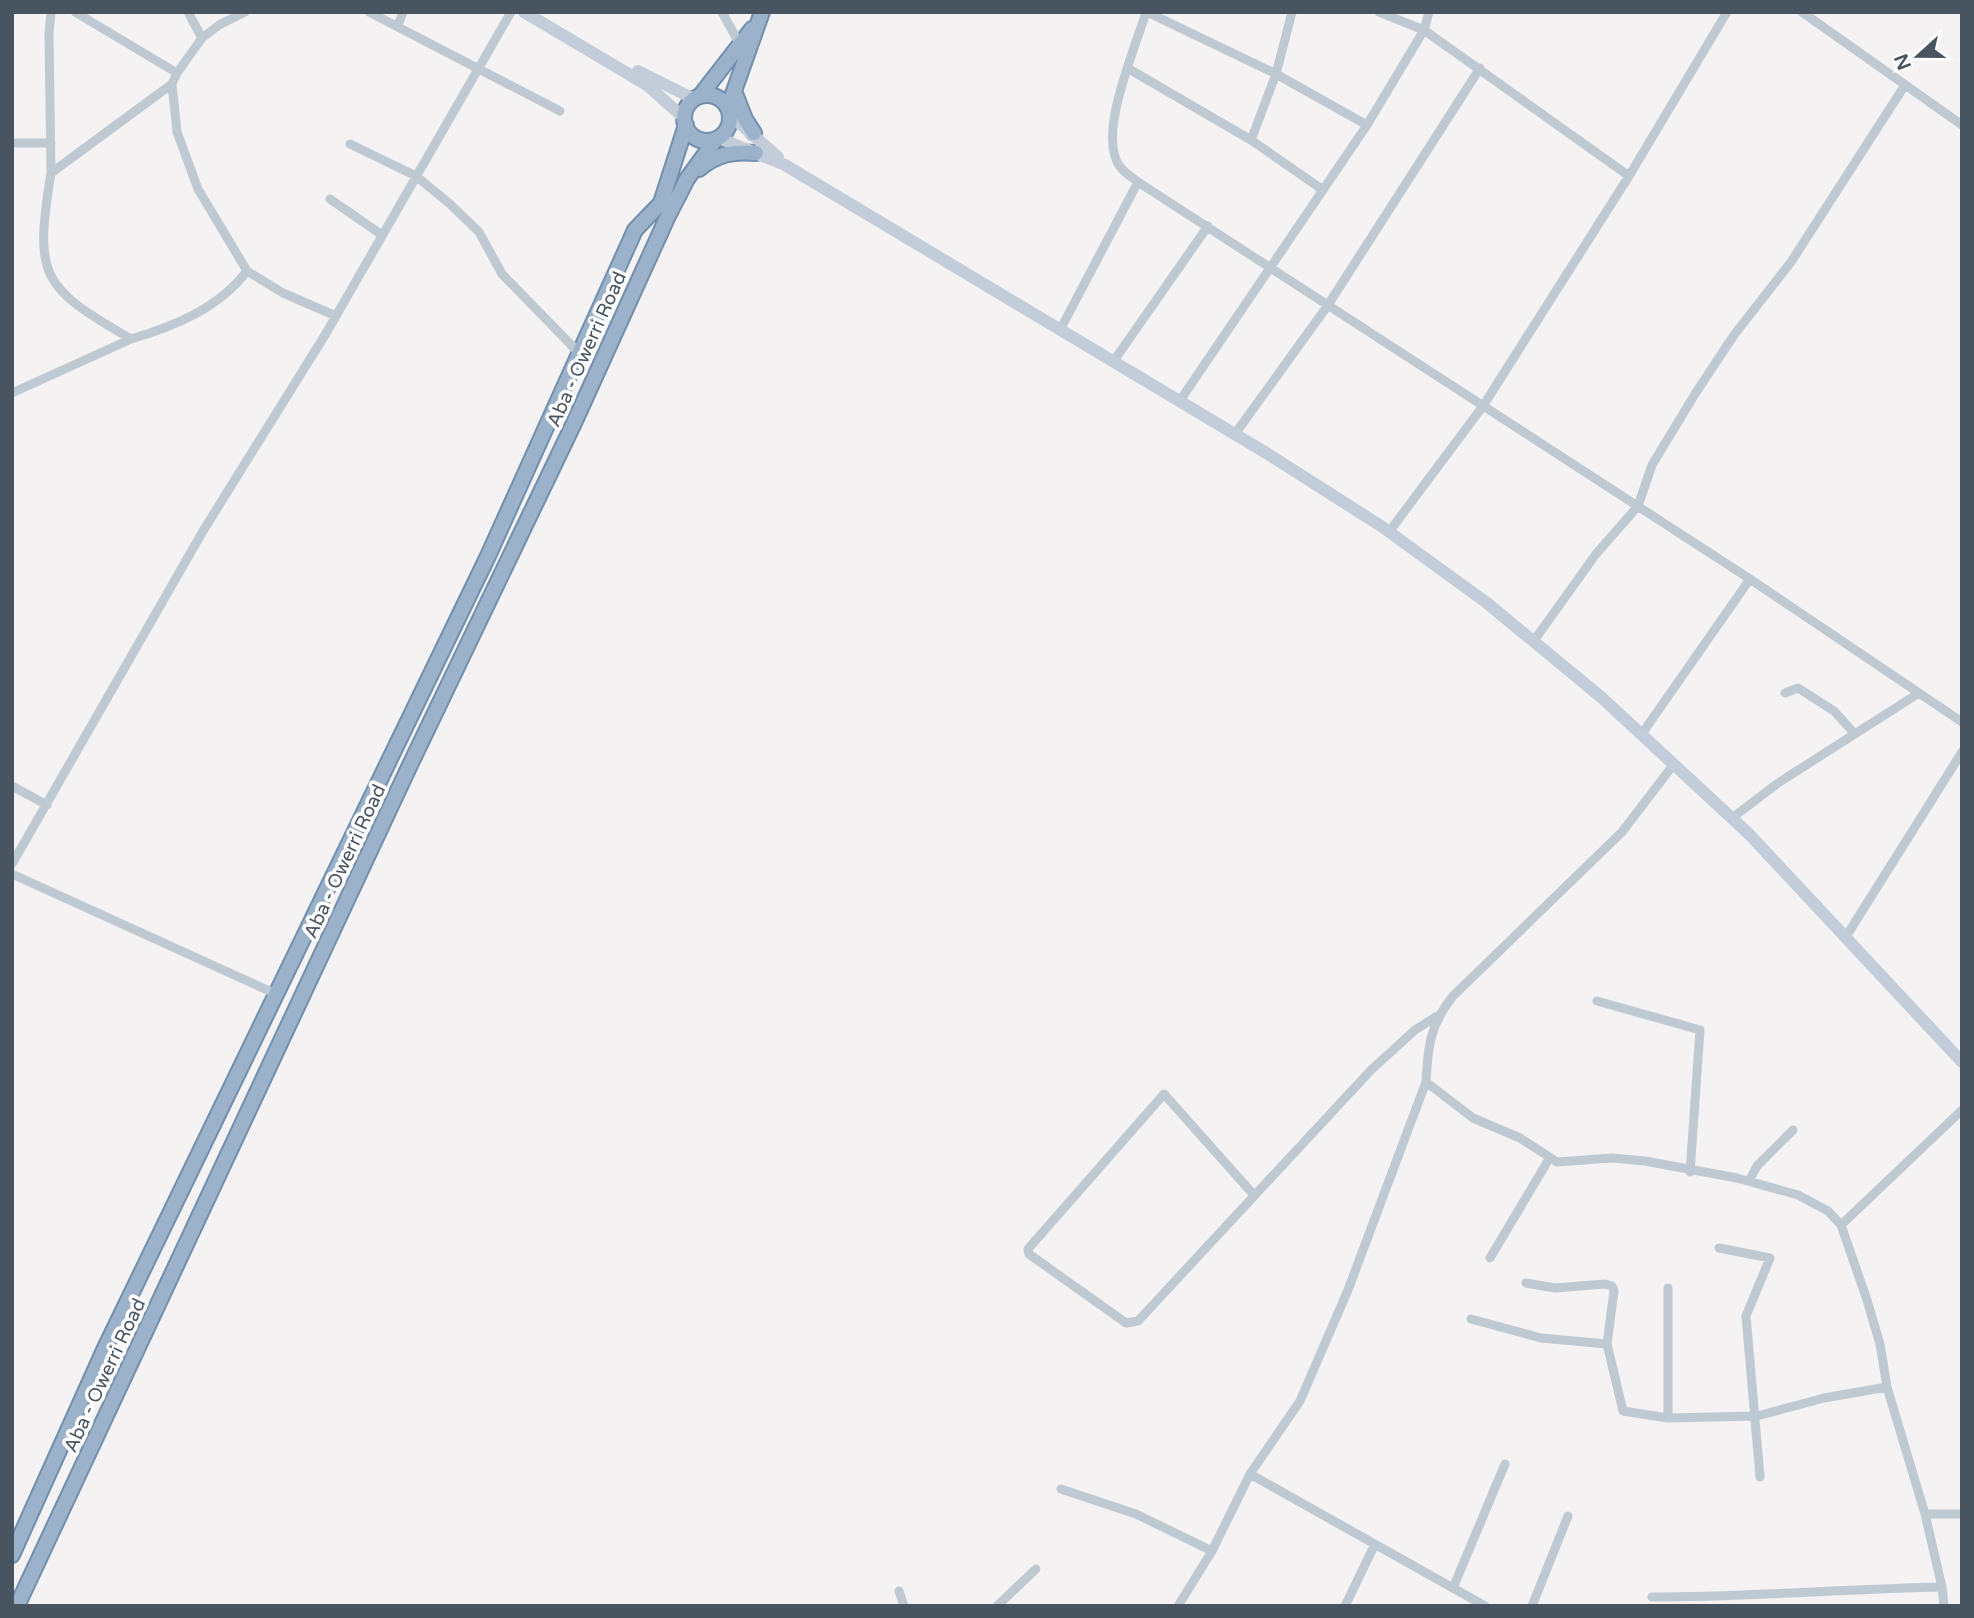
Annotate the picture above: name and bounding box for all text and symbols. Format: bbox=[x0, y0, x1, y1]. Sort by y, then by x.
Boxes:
north arrow bbox=[1883, 21, 1953, 91]
text: N bbox=[1890, 51, 1916, 73]
street label: Aba - Owerri Road bbox=[543, 268, 631, 430]
street label: Aba - Owerri Road bbox=[300, 781, 390, 942]
street label: Aba - Owerri Road bbox=[60, 1295, 150, 1456]

